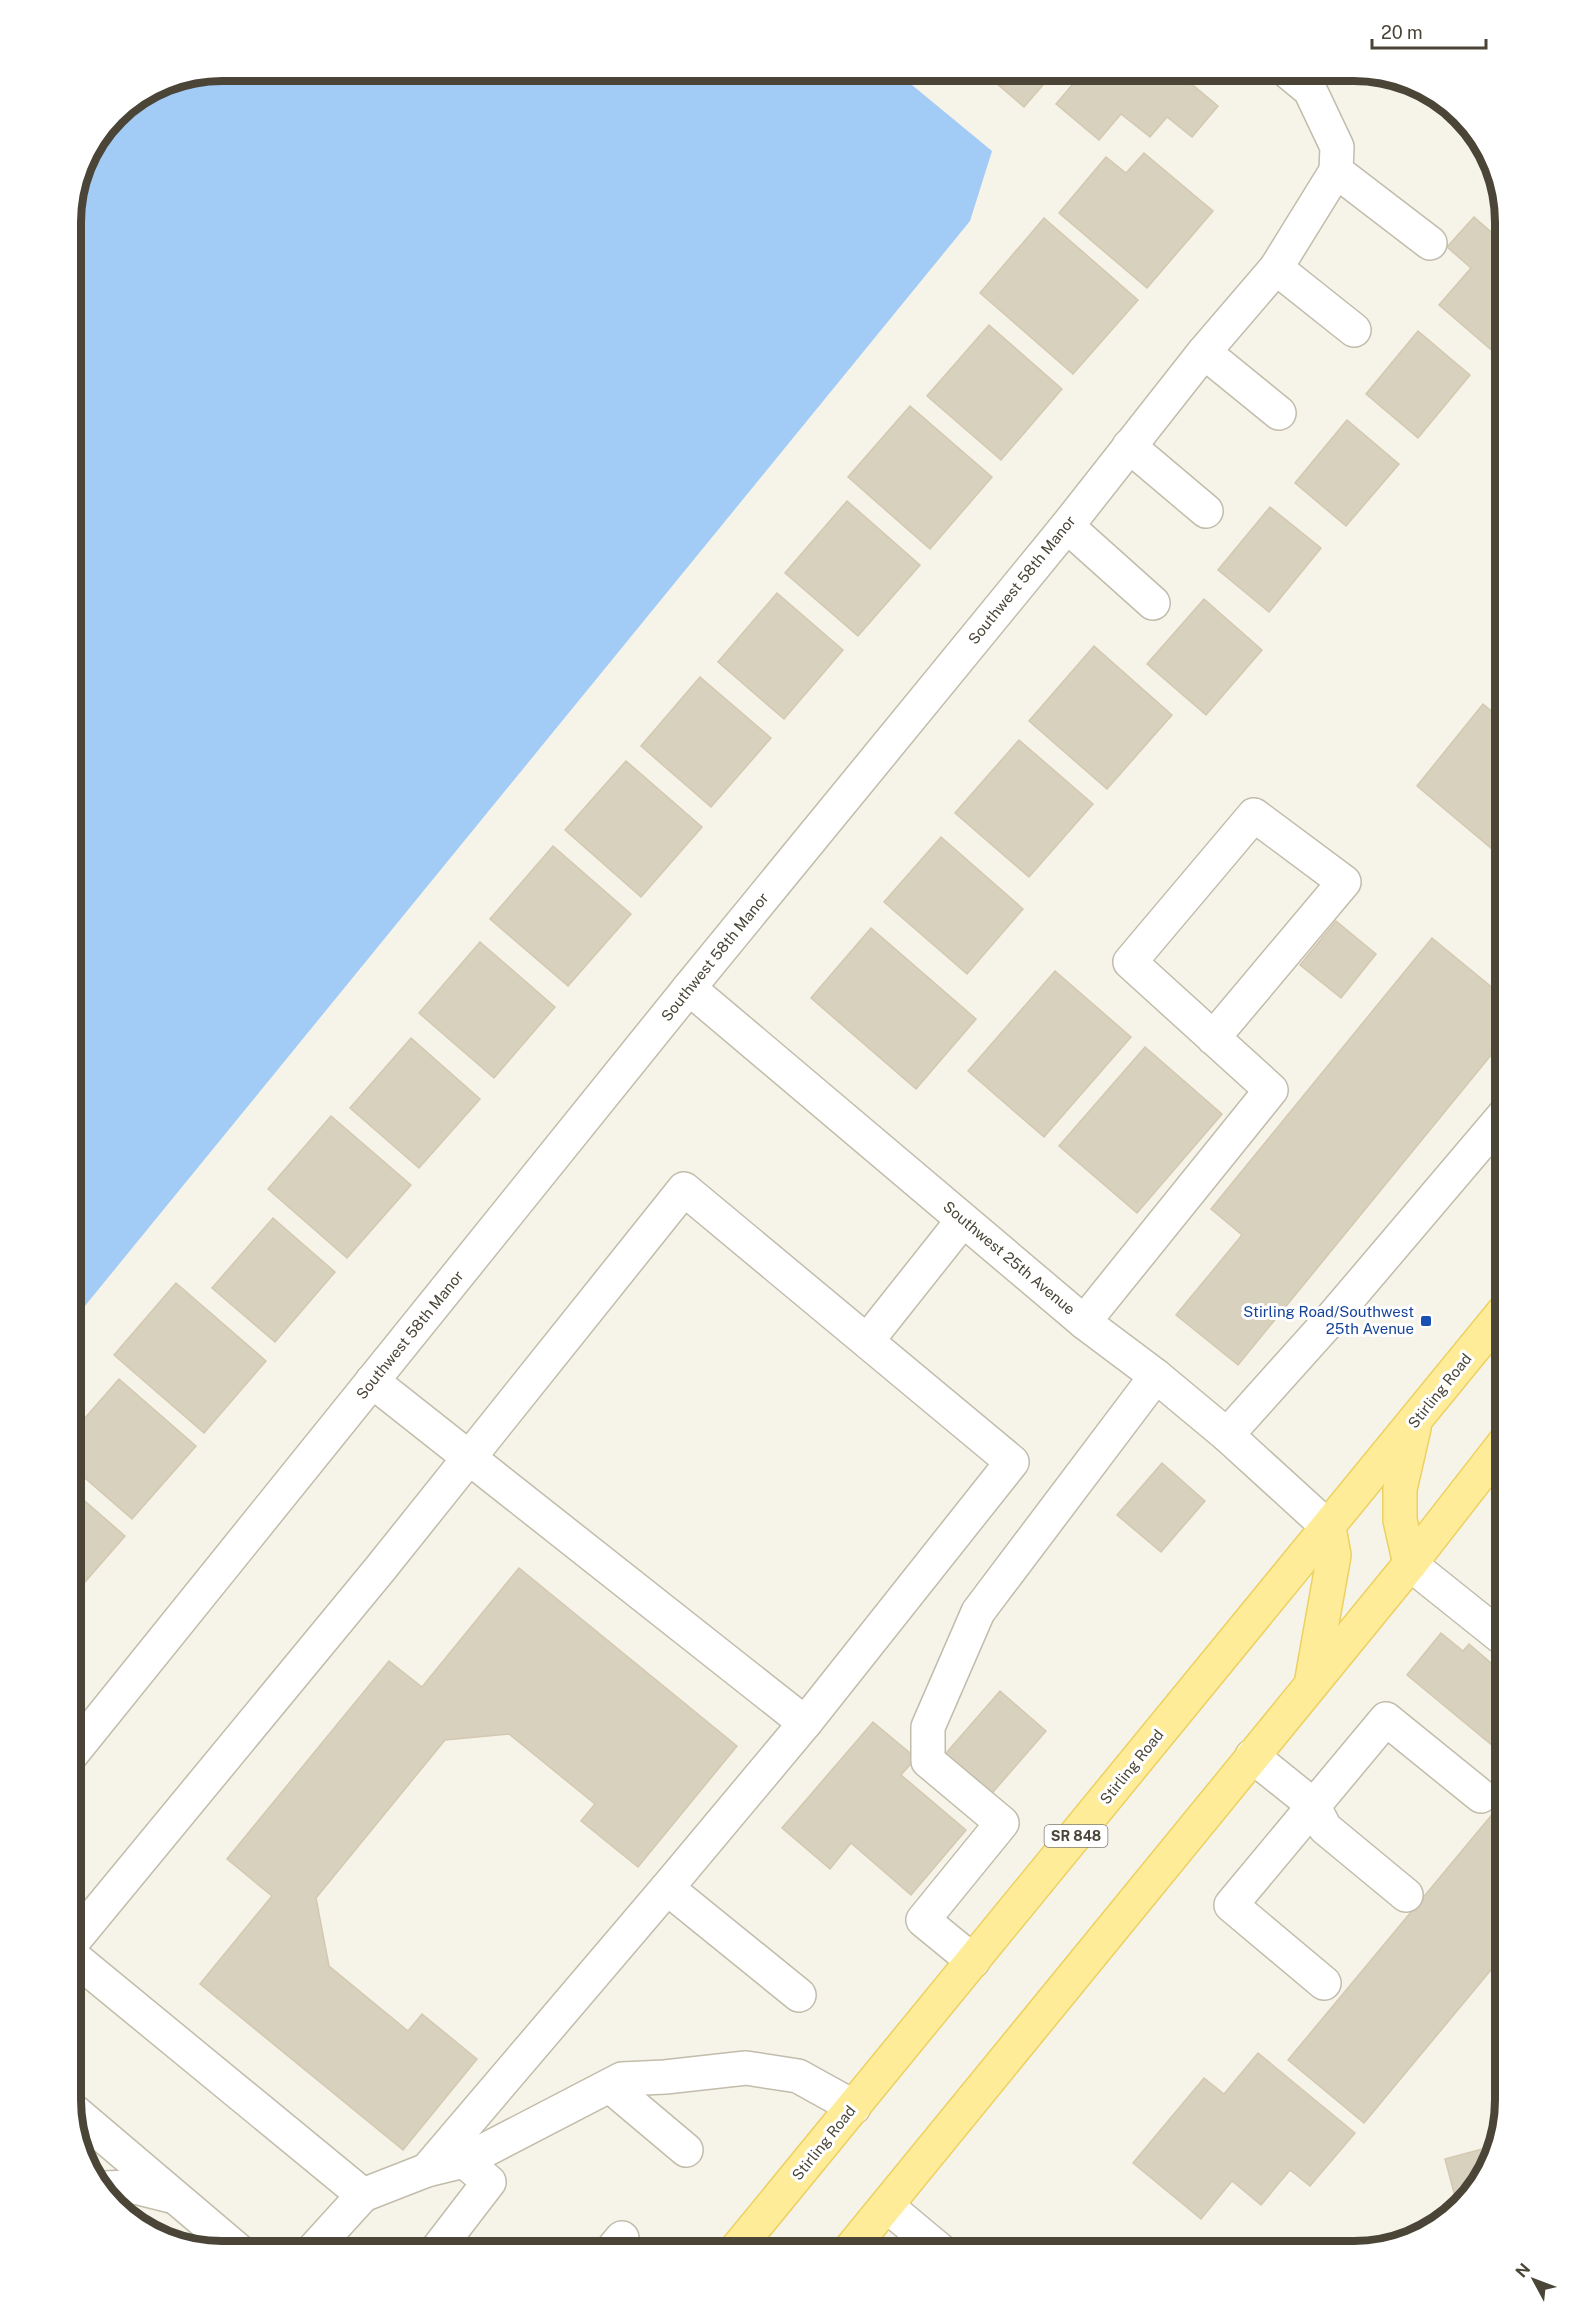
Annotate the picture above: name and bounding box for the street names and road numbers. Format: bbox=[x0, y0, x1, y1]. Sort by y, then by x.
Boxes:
street label: Southwest 58th Manor bbox=[965, 512, 1079, 647]
street label: Southwest 58th Manor bbox=[658, 889, 772, 1024]
street label: Southwest 25th Avenue bbox=[940, 1198, 1079, 1318]
street label: Southwest 58th Manor bbox=[353, 1267, 467, 1402]
street label: Stirling Road bbox=[1404, 1350, 1475, 1431]
street label: Stirling Road bbox=[1096, 1726, 1167, 1807]
road number: SR 848 bbox=[1044, 1825, 1108, 1847]
street label: Stirling Road bbox=[788, 2102, 859, 2183]

